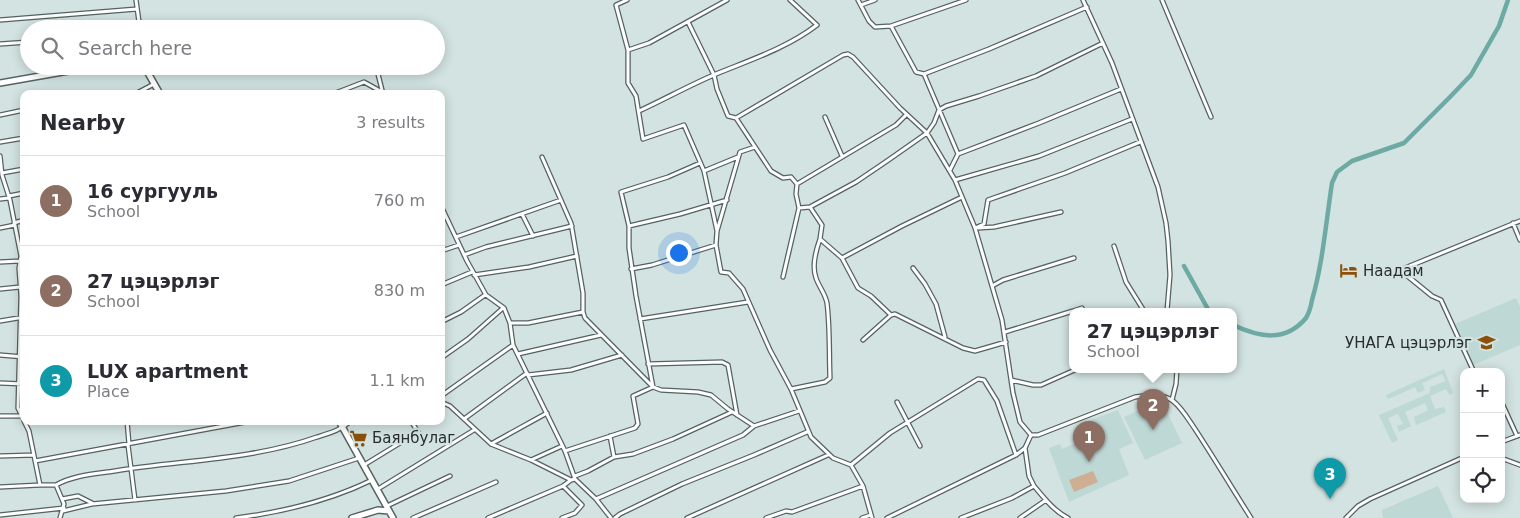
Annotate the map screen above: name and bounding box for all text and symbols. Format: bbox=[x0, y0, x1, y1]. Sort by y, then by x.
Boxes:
search box bbox=[20, 20, 445, 75]
icon: search bbox=[38, 34, 66, 62]
text: Search here bbox=[78, 37, 192, 59]
text: Nearby bbox=[40, 111, 125, 135]
text: 3 results bbox=[356, 113, 425, 132]
text: 16 сургууль bbox=[87, 180, 218, 202]
text: 1 bbox=[50, 191, 62, 210]
text: 760 m bbox=[374, 191, 425, 210]
text: School bbox=[87, 202, 140, 221]
your location bbox=[666, 240, 692, 266]
hotel icon: Наадам bbox=[1339, 261, 1359, 281]
place label: Наадам bbox=[1363, 262, 1424, 280]
text: 27 цэцэрлэг bbox=[87, 270, 219, 292]
text: 2 bbox=[50, 281, 62, 300]
text: 830 m bbox=[374, 281, 425, 300]
text: School bbox=[87, 292, 140, 311]
popup bbox=[1069, 308, 1237, 373]
text: 27 цэцэрлэг bbox=[1087, 320, 1219, 342]
school or university icon: УНАГА цэцэрлэг bbox=[1476, 333, 1496, 353]
place label: УНАГА цэцэрлэг bbox=[1345, 334, 1472, 352]
text: School bbox=[1087, 342, 1140, 361]
text: LUX apartment bbox=[87, 360, 248, 382]
map controls bbox=[1460, 368, 1505, 503]
button: + bbox=[1460, 368, 1505, 413]
text: 3 bbox=[50, 371, 62, 390]
text: 1.1 km bbox=[370, 371, 425, 390]
text: Place bbox=[87, 382, 130, 401]
pin: 2 bbox=[1137, 389, 1169, 430]
button: − bbox=[1460, 413, 1505, 458]
pin: 1 bbox=[1073, 421, 1105, 462]
supermarket icon: Баянбулаг bbox=[348, 428, 368, 448]
place label: Баянбулаг bbox=[372, 429, 455, 447]
pin: 3 bbox=[1314, 458, 1346, 499]
button: locate bbox=[1460, 458, 1505, 503]

